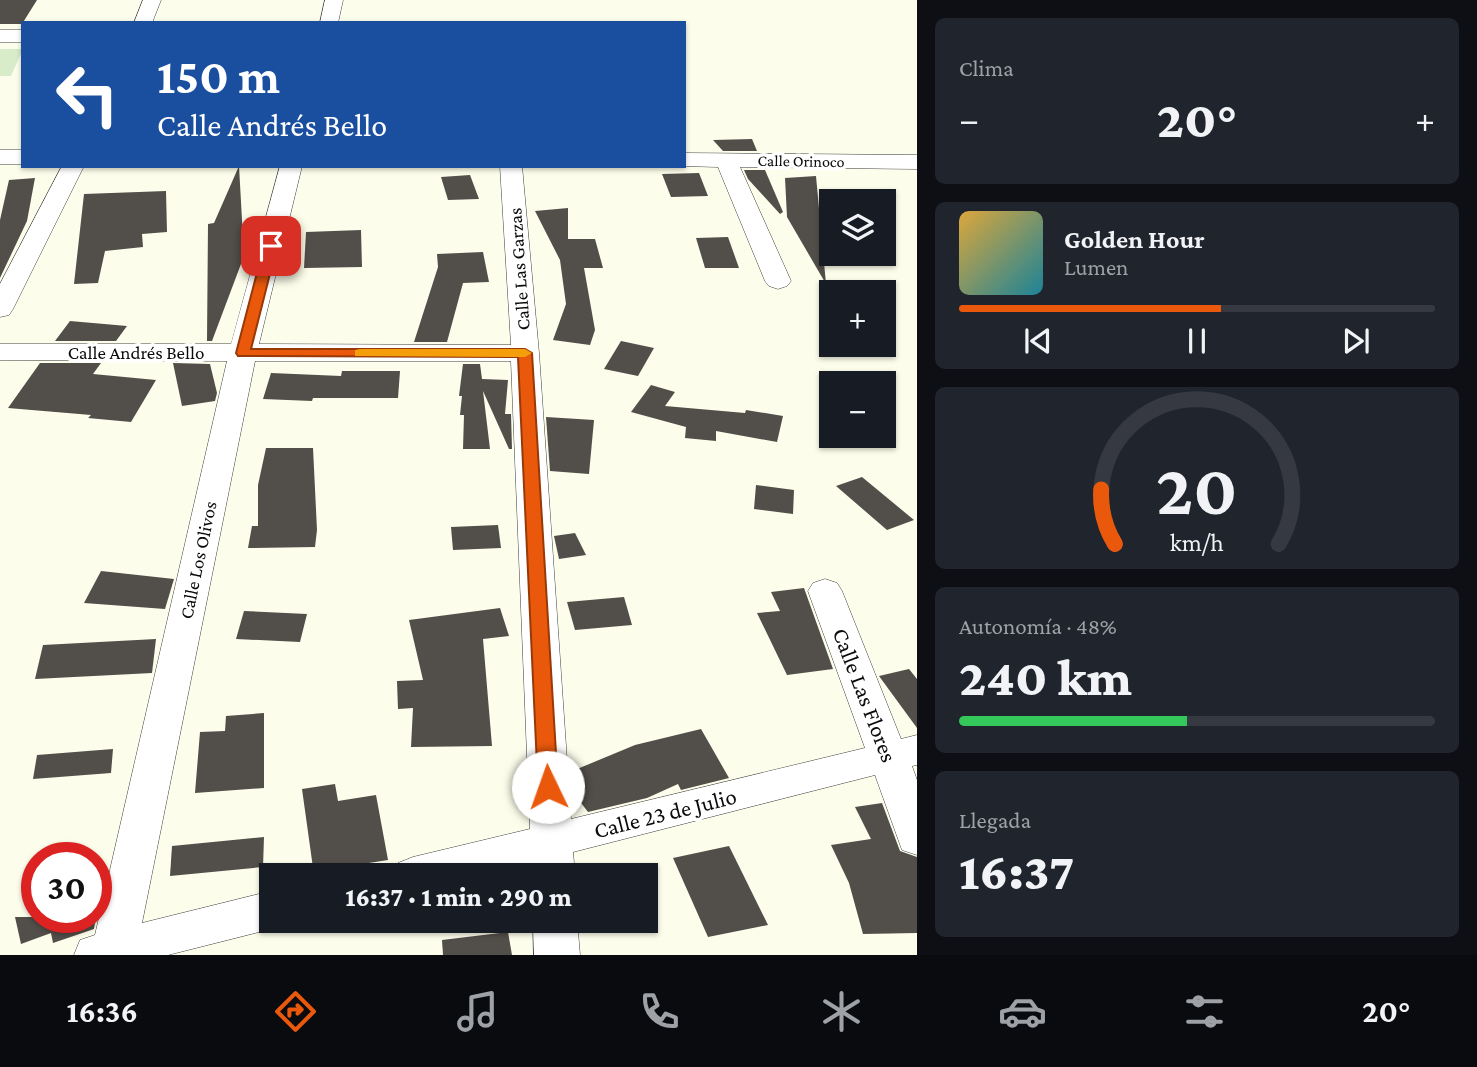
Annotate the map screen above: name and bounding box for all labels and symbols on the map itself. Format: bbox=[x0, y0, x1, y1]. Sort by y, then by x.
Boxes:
street label: Calle Orinoco bbox=[757, 152, 845, 170]
street label: Calle Las Garzas bbox=[504, 207, 534, 331]
pin bbox=[241, 216, 301, 276]
street label: Calle Andrés Bello bbox=[68, 342, 204, 363]
street label: Calle Los Olivos bbox=[175, 499, 221, 621]
street label: Calle Las Flores bbox=[827, 624, 903, 766]
position arrow bbox=[511, 750, 585, 824]
street label: Calle 23 de Julio bbox=[591, 783, 739, 843]
speed limit sign: 30 bbox=[21, 842, 112, 933]

